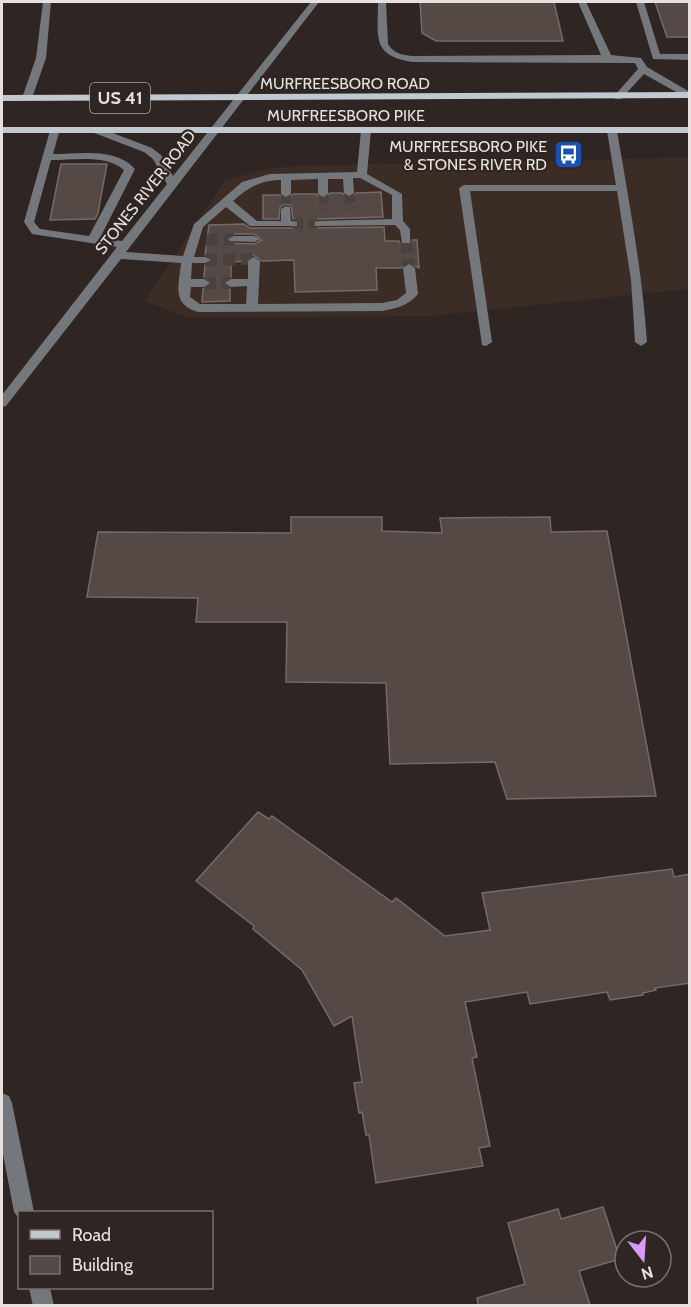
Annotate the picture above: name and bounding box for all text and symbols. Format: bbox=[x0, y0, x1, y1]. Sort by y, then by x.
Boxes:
street label: MURFREESBORO ROAD bbox=[260, 74, 430, 93]
road number: US 41 bbox=[90, 83, 150, 113]
street label: MURFREESBORO PIKE bbox=[267, 106, 425, 125]
street label: STONES RIVER ROAD bbox=[91, 127, 200, 258]
place label: MURFREESBORO PIKE & STONES RIVER RD bbox=[389, 137, 547, 174]
bus stop icon: MURFREESBORO PIKE & STONES RIVER RD bbox=[552, 139, 584, 171]
legend bbox=[18, 1211, 213, 1289]
text: Road bbox=[72, 1224, 111, 1246]
north arrow bbox=[613, 1229, 673, 1289]
text: Building bbox=[72, 1254, 134, 1276]
text: N bbox=[639, 1262, 655, 1284]

